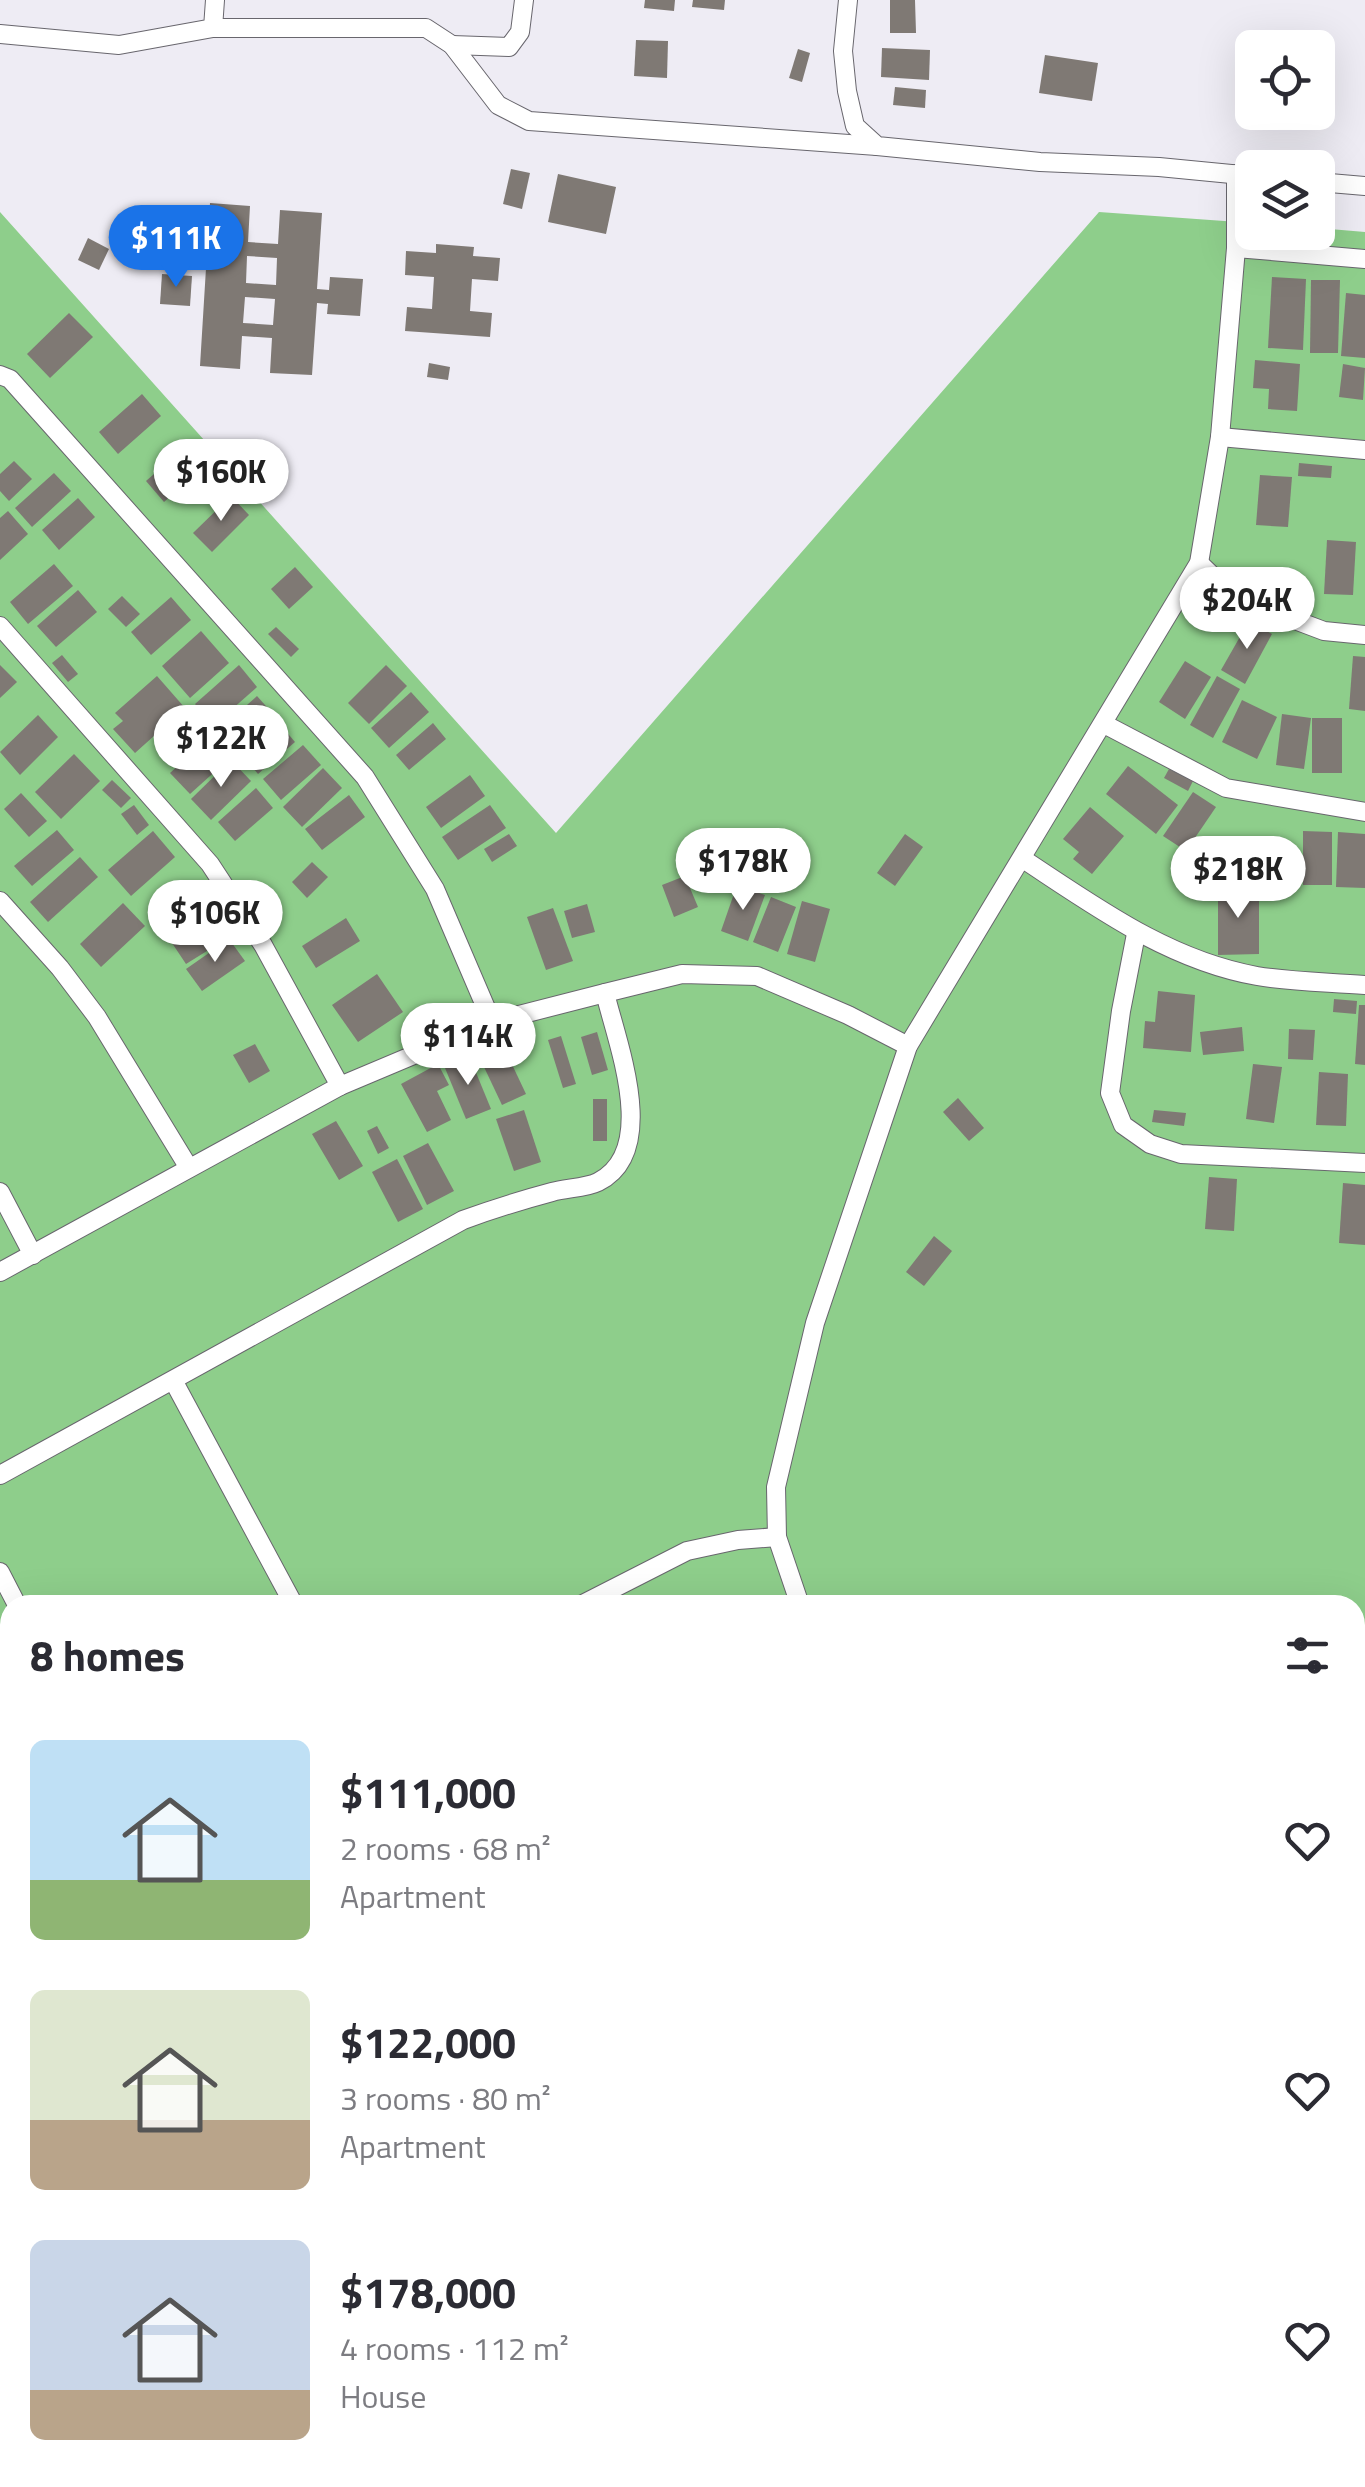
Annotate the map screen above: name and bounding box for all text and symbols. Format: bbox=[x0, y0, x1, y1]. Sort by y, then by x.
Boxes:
map controls bbox=[1235, 30, 1335, 250]
button: locate bbox=[1235, 30, 1335, 130]
button: layers bbox=[1235, 150, 1335, 250]
pin: $111K bbox=[106, 205, 246, 290]
text: $111K bbox=[131, 213, 221, 261]
pin: $160K bbox=[151, 439, 291, 524]
text: $160K bbox=[176, 447, 266, 495]
pin: $204K bbox=[1177, 567, 1317, 652]
text: $204K bbox=[1202, 575, 1292, 623]
pin: $122K bbox=[151, 705, 291, 790]
text: $122K bbox=[176, 713, 266, 761]
pin: $178K bbox=[673, 828, 813, 913]
text: $178K bbox=[698, 836, 788, 884]
pin: $218K bbox=[1168, 836, 1308, 921]
text: $218K bbox=[1193, 844, 1283, 892]
pin: $106K bbox=[145, 880, 285, 965]
text: $106K bbox=[170, 888, 260, 936]
pin: $114K bbox=[398, 1003, 538, 1088]
text: $114K bbox=[423, 1011, 513, 1059]
text: 8 homes bbox=[30, 1623, 185, 1687]
icon: filters bbox=[1280, 1628, 1335, 1683]
text: $111,000 bbox=[340, 1760, 516, 1824]
icon: home bbox=[110, 1780, 230, 1900]
icon: heart bbox=[1280, 1813, 1335, 1868]
text: 2 rooms · 68 m² bbox=[340, 1824, 551, 1872]
text: Apartment bbox=[340, 1872, 486, 1920]
text: $122,000 bbox=[340, 2010, 516, 2074]
icon: home bbox=[110, 2030, 230, 2150]
icon: heart bbox=[1280, 2063, 1335, 2118]
text: 3 rooms · 80 m² bbox=[340, 2074, 551, 2122]
text: Apartment bbox=[340, 2122, 486, 2170]
text: $178,000 bbox=[340, 2260, 516, 2324]
icon: home bbox=[110, 2280, 230, 2400]
icon: heart bbox=[1280, 2313, 1335, 2368]
text: 4 rooms · 112 m² bbox=[340, 2324, 569, 2372]
text: House bbox=[340, 2372, 426, 2420]

